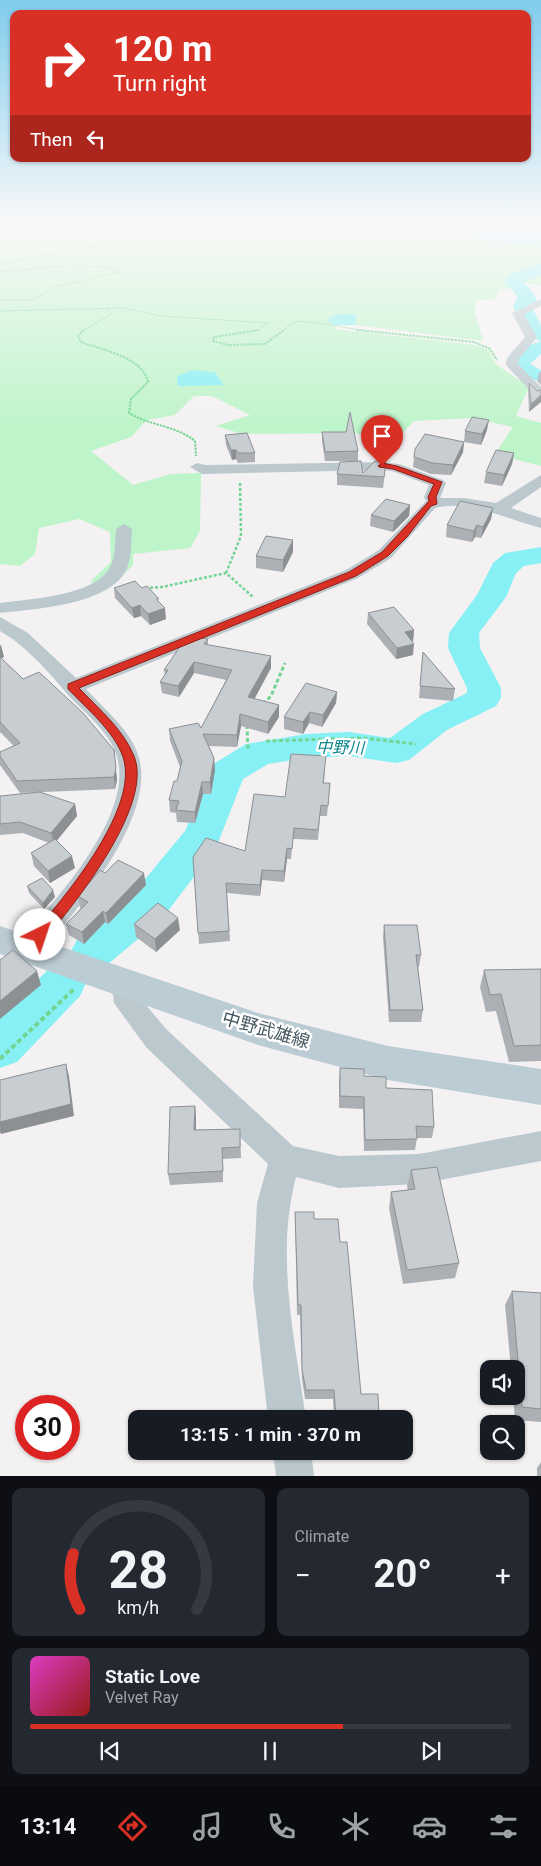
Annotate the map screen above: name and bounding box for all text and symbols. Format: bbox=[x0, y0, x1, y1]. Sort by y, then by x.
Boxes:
text: 120 m bbox=[113, 29, 212, 70]
icon: right bbox=[30, 30, 95, 95]
text: Turn right bbox=[113, 71, 207, 96]
icon: left bbox=[82, 125, 110, 153]
text: Then bbox=[30, 128, 72, 151]
pin bbox=[361, 415, 403, 466]
icon: arrive bbox=[368, 422, 396, 450]
water label: 中野川 bbox=[316, 738, 366, 757]
position arrow bbox=[13, 908, 65, 960]
street label: 中野武雄線 bbox=[220, 1007, 312, 1052]
map controls bbox=[480, 1360, 525, 1460]
button: sound bbox=[480, 1360, 525, 1405]
speed limit sign: 30 bbox=[15, 1395, 80, 1460]
button: search bbox=[480, 1415, 525, 1460]
text: 13:15 · 1 min · 370 m bbox=[180, 1423, 361, 1446]
text: Climate bbox=[295, 1527, 349, 1546]
text: 28 bbox=[108, 1540, 168, 1601]
text: 20° bbox=[374, 1552, 432, 1596]
text: − bbox=[295, 1559, 311, 1592]
text: + bbox=[495, 1559, 511, 1592]
text: km/h bbox=[117, 1597, 159, 1618]
text: Static Love bbox=[105, 1665, 200, 1688]
text: Velvet Ray bbox=[105, 1688, 179, 1707]
icon: previous bbox=[96, 1737, 124, 1765]
icon: pause bbox=[256, 1737, 284, 1765]
icon: next bbox=[417, 1737, 445, 1765]
icon: directions bbox=[115, 1809, 150, 1844]
icon: music bbox=[190, 1809, 225, 1844]
icon: phone bbox=[264, 1809, 299, 1844]
icon: climate bbox=[338, 1809, 373, 1844]
icon: car bbox=[412, 1809, 447, 1844]
icon: filters bbox=[486, 1809, 521, 1844]
text: 13:14 bbox=[20, 1814, 76, 1839]

